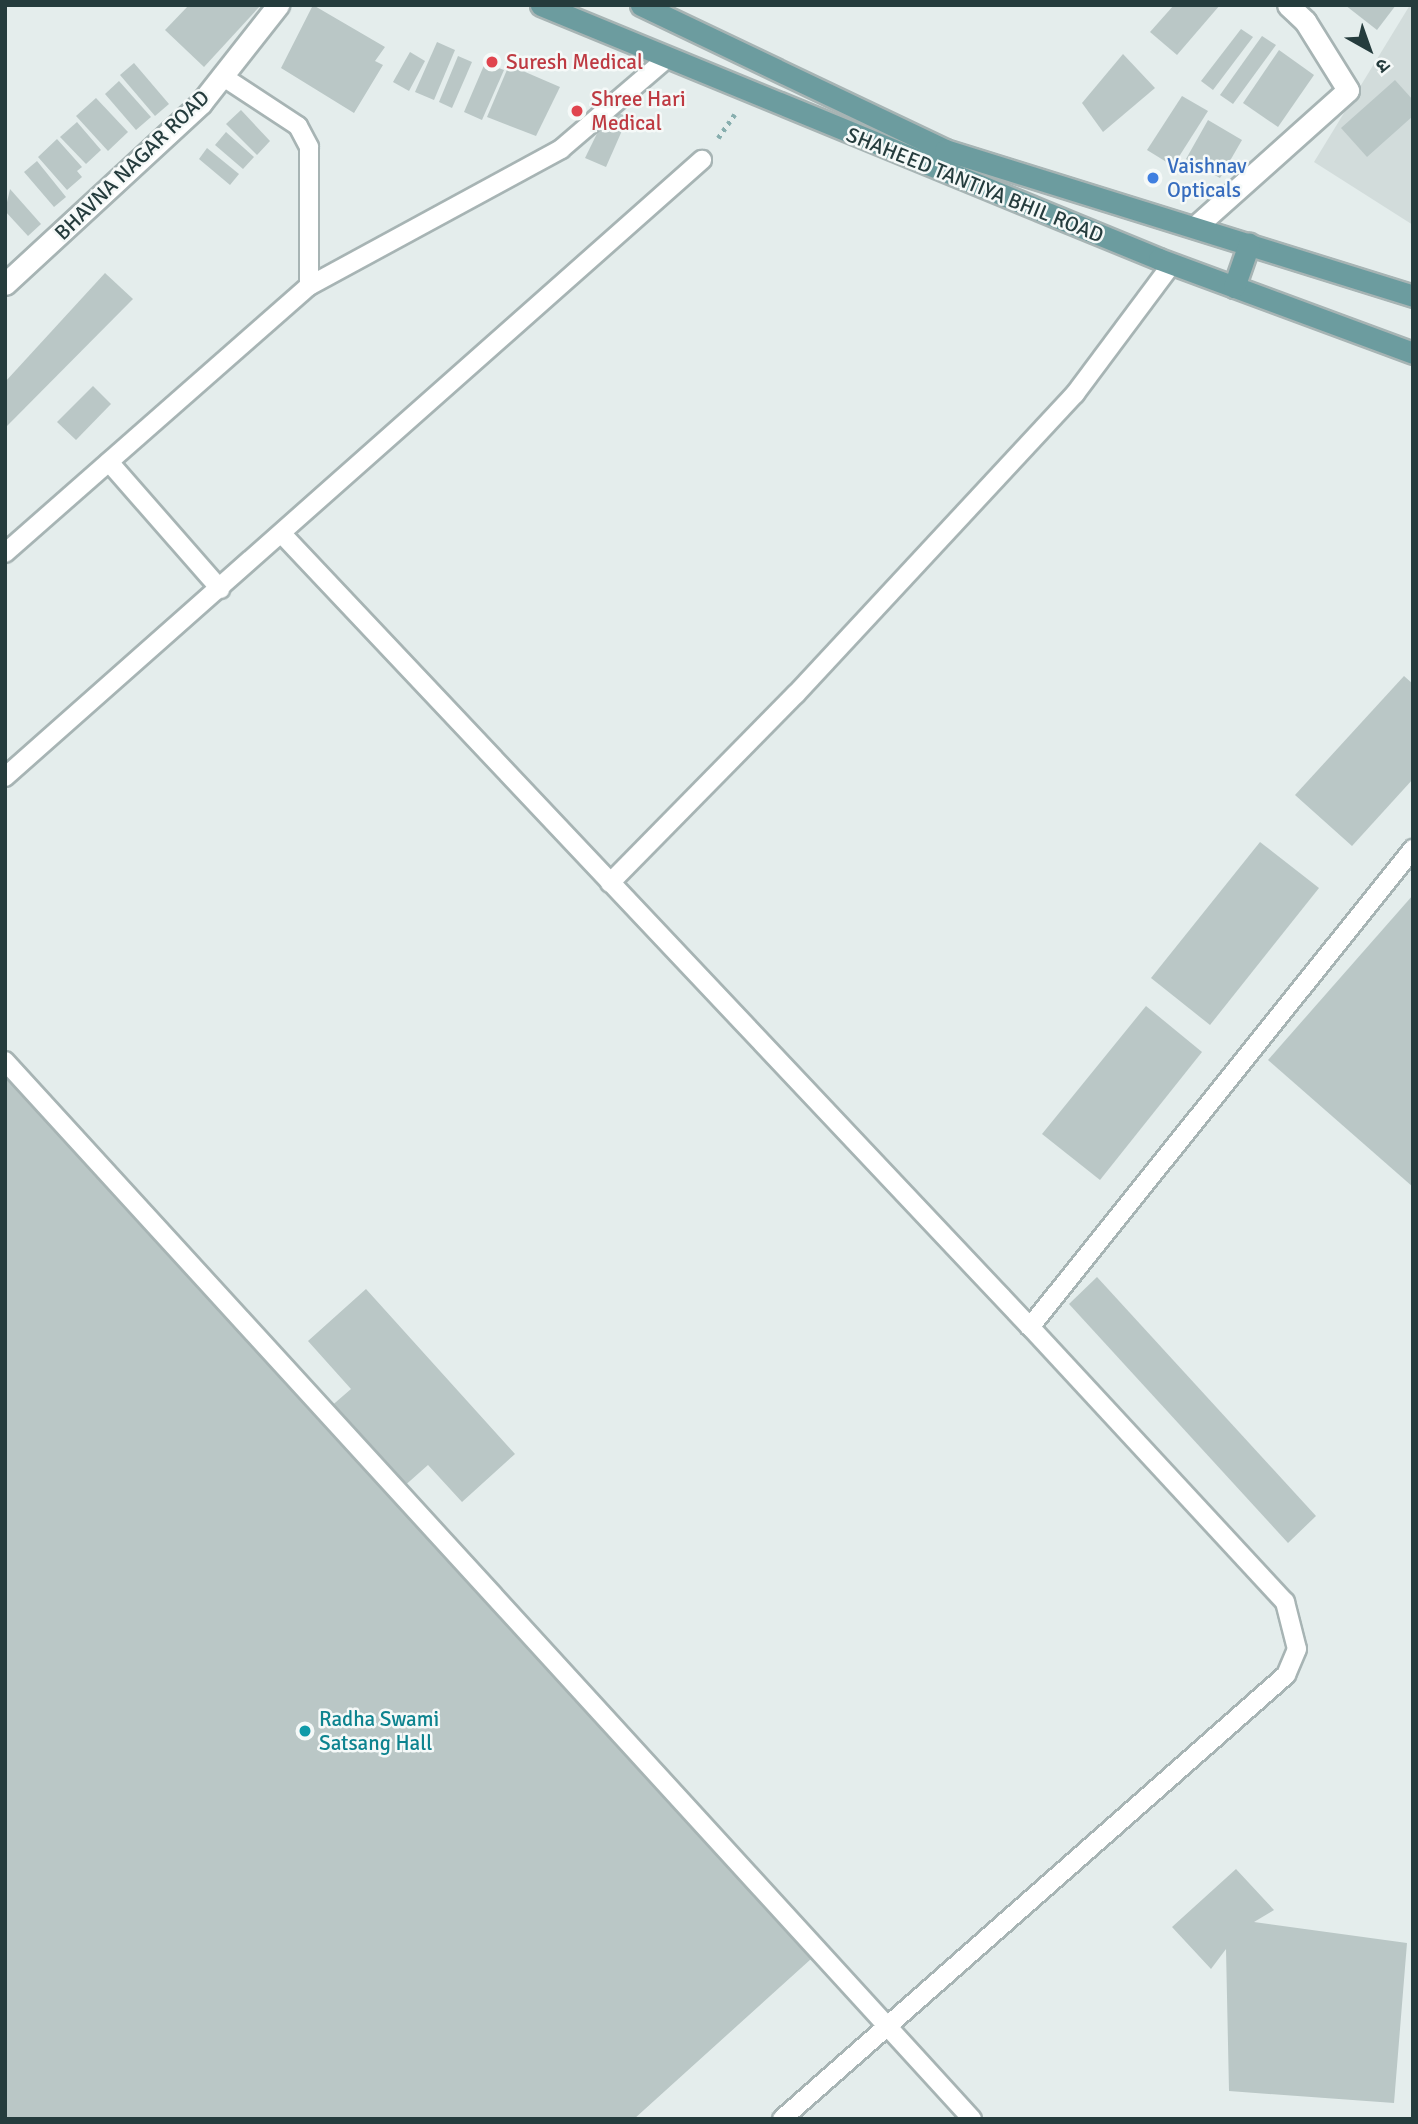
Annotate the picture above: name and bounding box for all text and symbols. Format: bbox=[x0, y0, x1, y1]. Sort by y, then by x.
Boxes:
north arrow bbox=[1334, 14, 1404, 84]
place label: Suresh Medical bbox=[506, 49, 643, 75]
text: उ bbox=[1371, 52, 1394, 78]
marker: Suresh Medical bbox=[484, 54, 500, 70]
street label: BHAVNA NAGAR ROAD bbox=[49, 85, 215, 245]
place label: Shree Hari Medical bbox=[591, 86, 686, 136]
marker: Shree Hari Medical bbox=[569, 103, 585, 119]
street label: SHAHEED TANTIYA BHIL ROAD bbox=[843, 122, 1107, 248]
place label: Vaishnav Opticals bbox=[1167, 153, 1247, 203]
marker: Vaishnav Opticals bbox=[1145, 170, 1161, 186]
place label: Radha Swami Satsang Hall bbox=[319, 1706, 439, 1756]
marker: Radha Swami Satsang Hall bbox=[297, 1723, 313, 1739]

